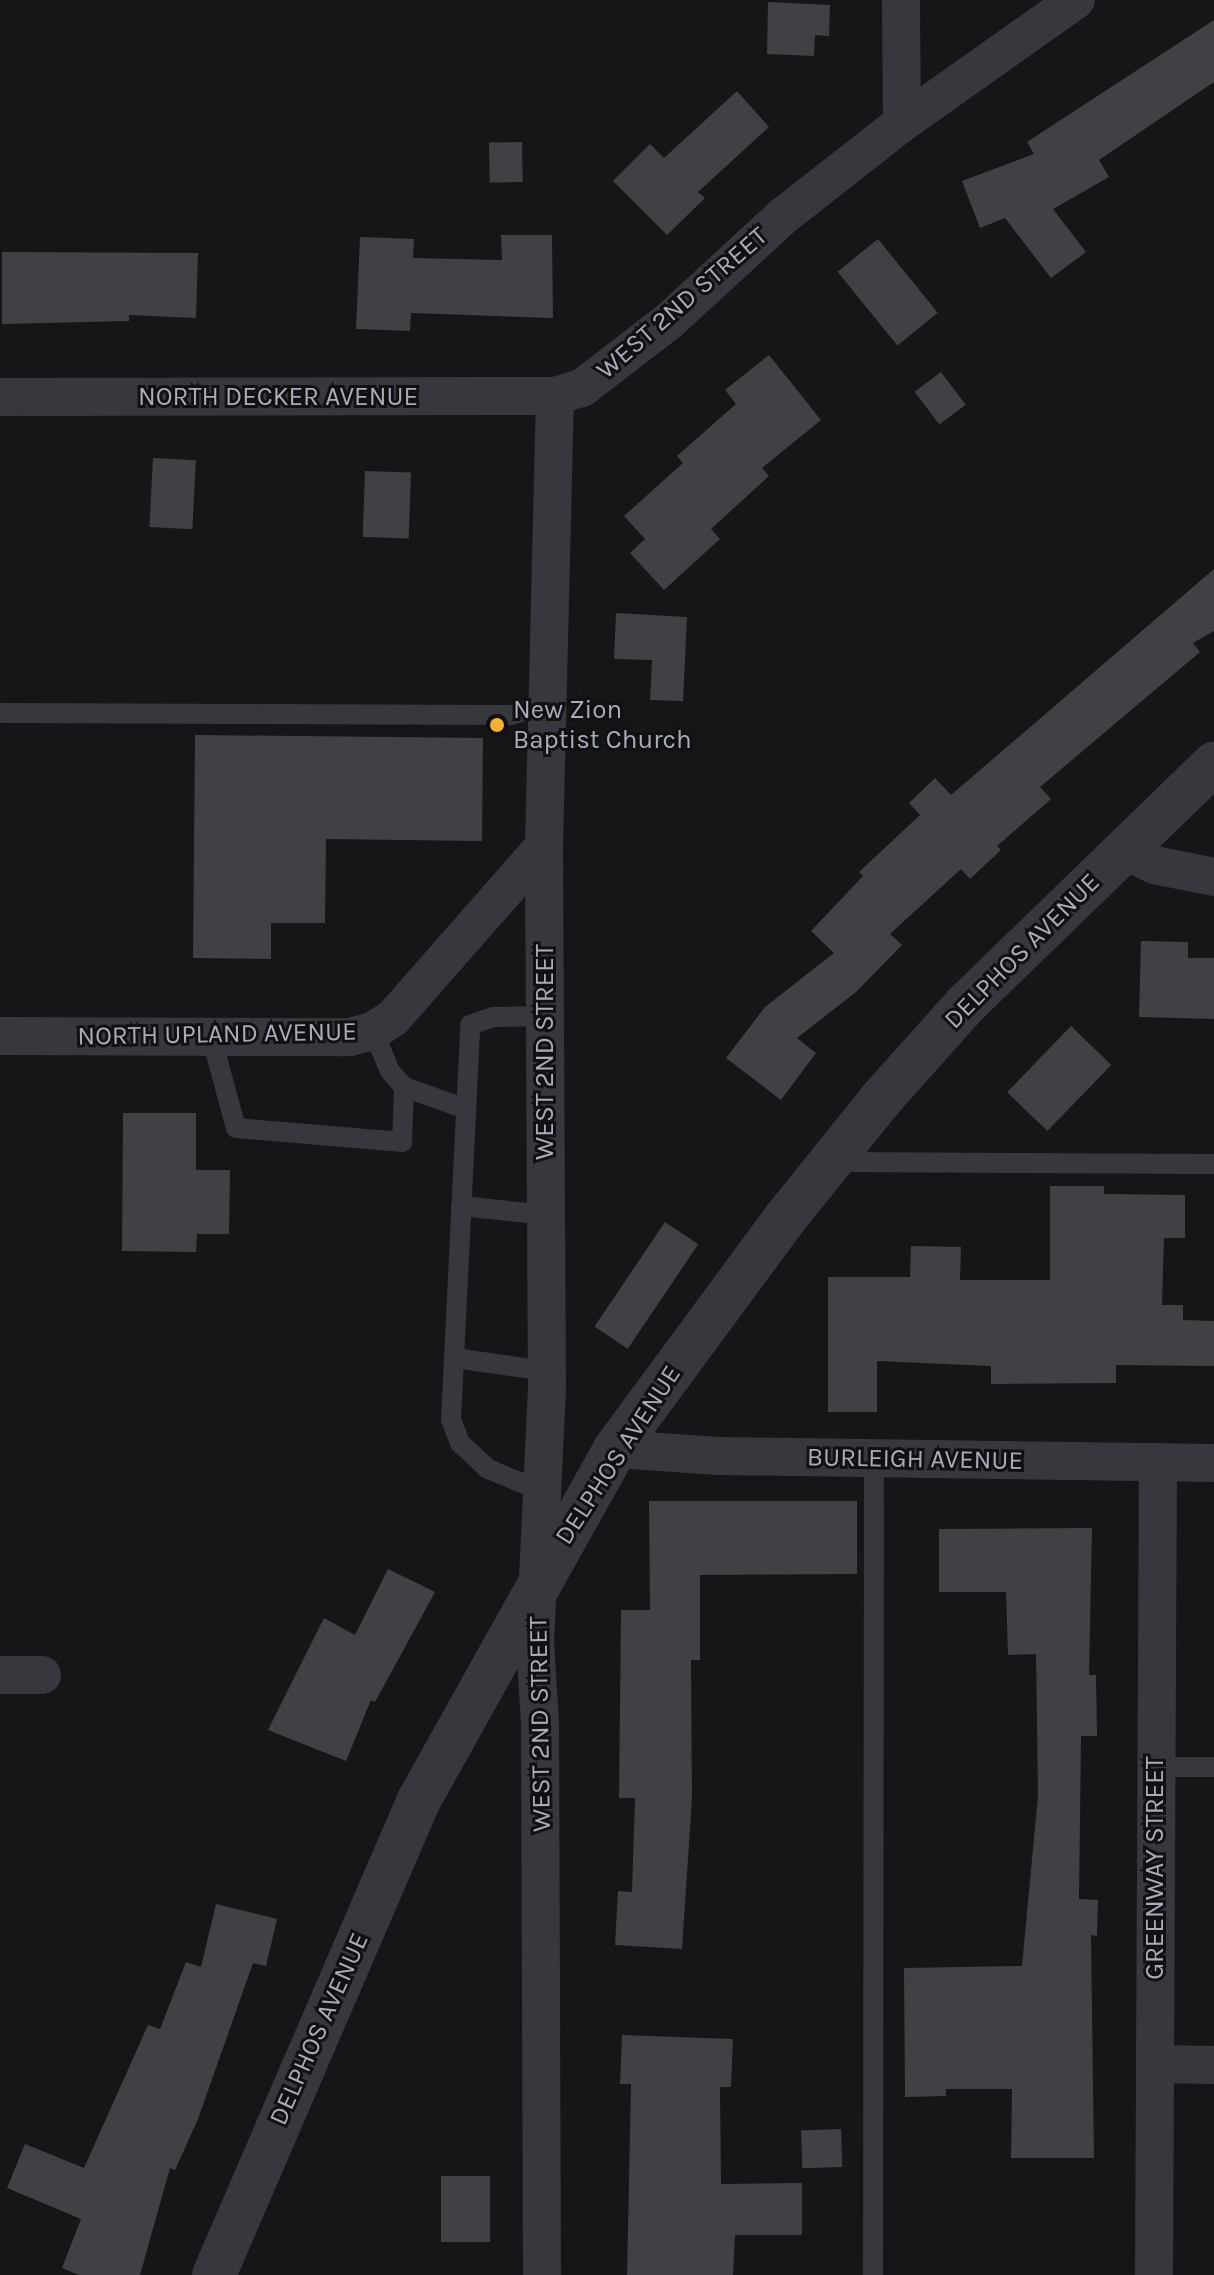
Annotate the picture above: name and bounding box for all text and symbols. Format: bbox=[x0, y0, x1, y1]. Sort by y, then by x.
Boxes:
street label: WEST 2ND STREET bbox=[590, 220, 774, 386]
street label: NORTH DECKER AVENUE bbox=[138, 381, 418, 413]
place label: New Zion Baptist Church bbox=[513, 694, 692, 756]
marker: New Zion Baptist Church bbox=[488, 716, 506, 734]
street label: DELPHOS AVENUE bbox=[938, 867, 1106, 1035]
street label: WEST 2ND STREET bbox=[529, 944, 561, 1160]
street label: NORTH UPLAND AVENUE bbox=[77, 1016, 357, 1052]
street label: DELPHOS AVENUE bbox=[548, 1360, 688, 1550]
street label: BURLEIGH AVENUE bbox=[807, 1442, 1023, 1476]
street label: WEST 2ND STREET bbox=[523, 1616, 557, 1832]
street label: GREENWAY STREET bbox=[1139, 1756, 1171, 1980]
street label: DELPHOS AVENUE bbox=[263, 1928, 375, 2130]

